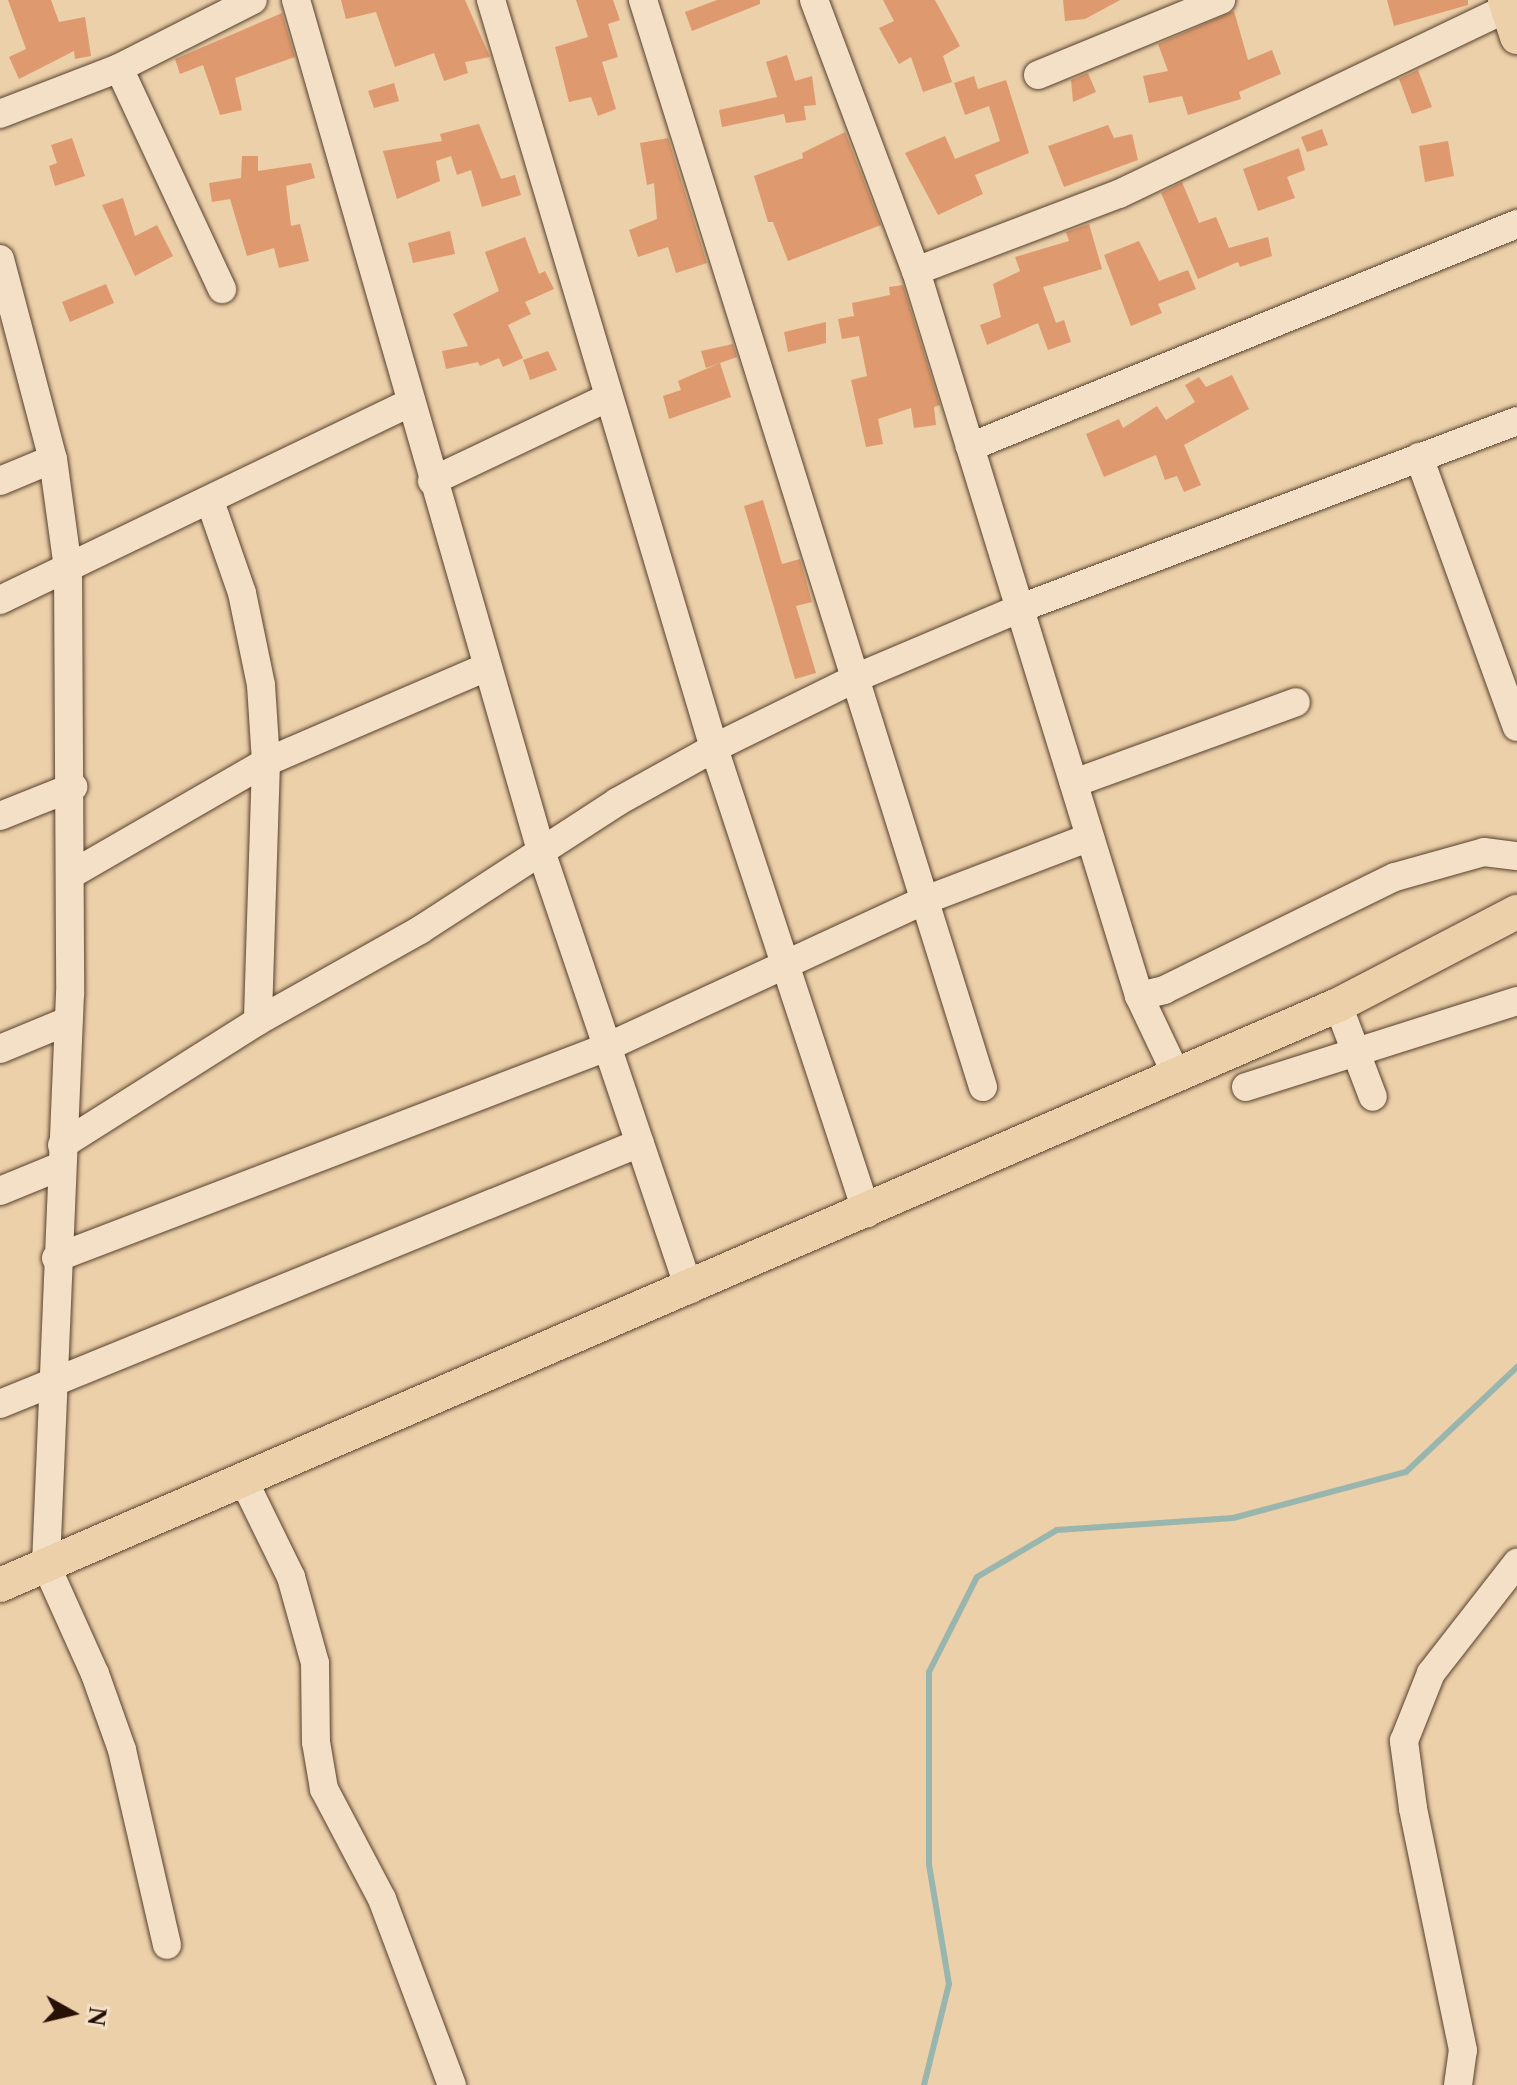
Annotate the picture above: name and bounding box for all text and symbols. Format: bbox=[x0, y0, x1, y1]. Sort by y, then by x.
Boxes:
north arrow bbox=[32, 1973, 112, 2053]
text: N bbox=[82, 2005, 111, 2028]

